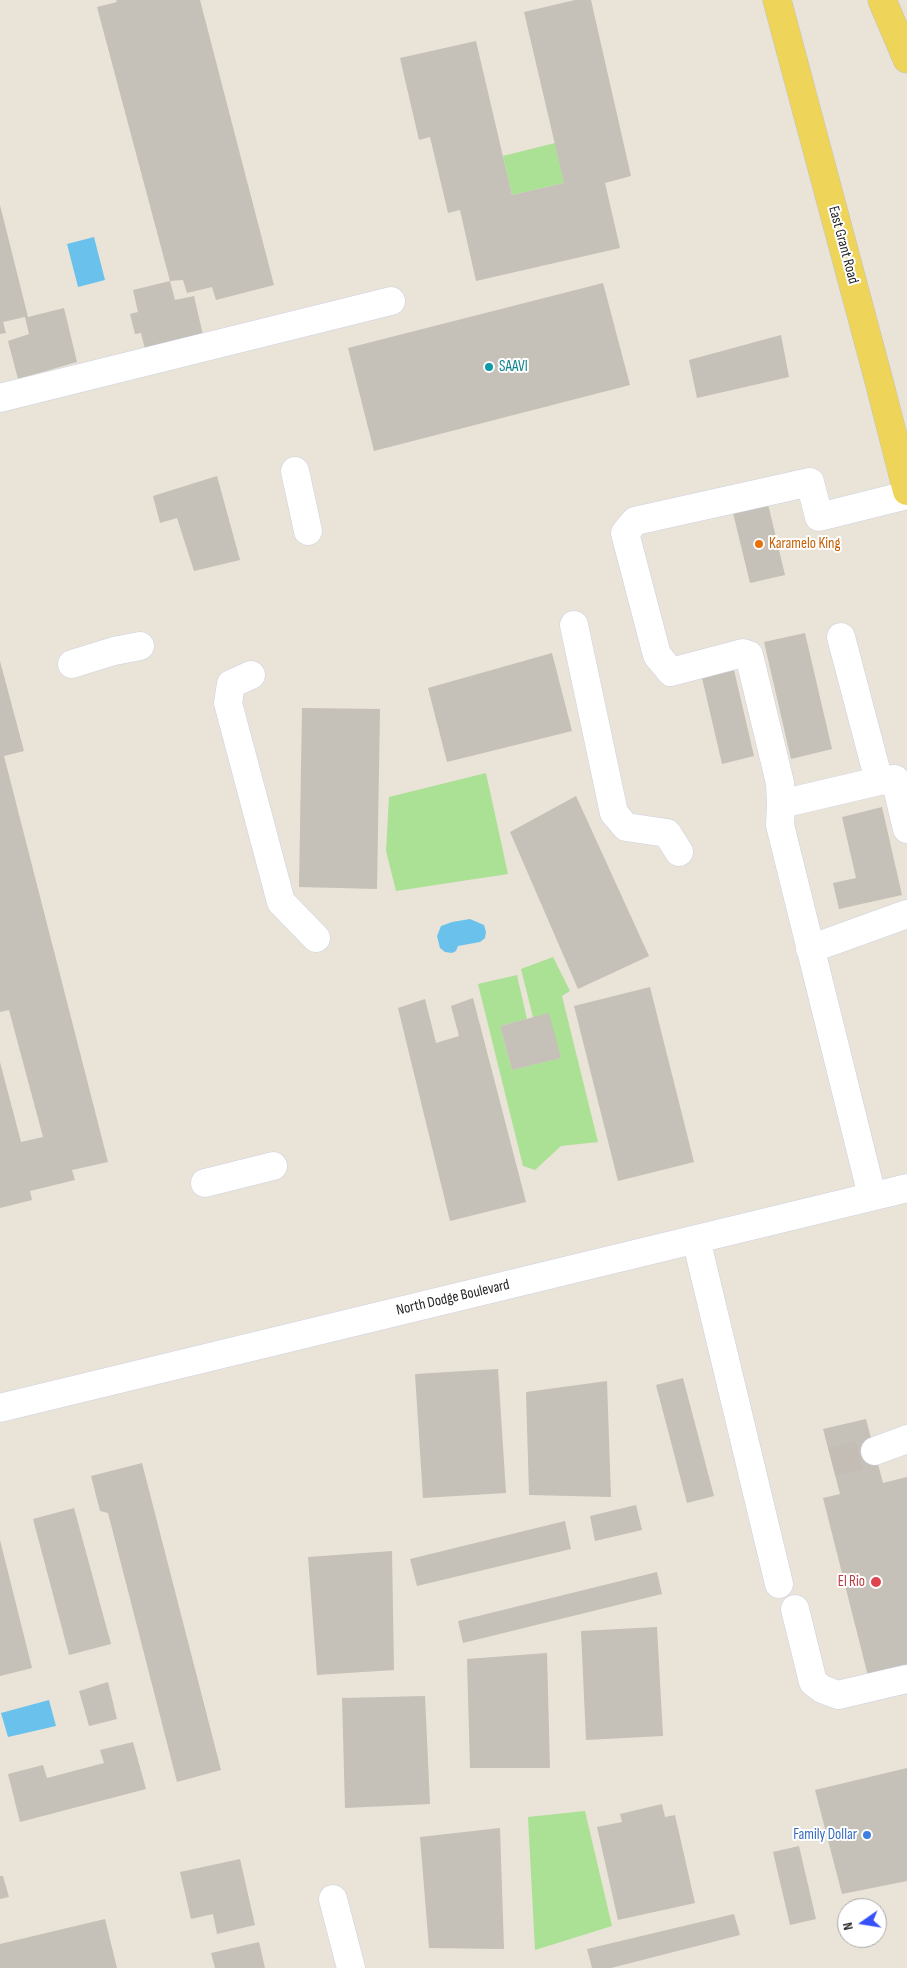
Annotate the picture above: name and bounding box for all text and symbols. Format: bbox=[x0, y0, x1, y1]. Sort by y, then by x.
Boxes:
street label: East Grant Road bbox=[824, 204, 862, 286]
place label: SAAVI bbox=[499, 358, 528, 376]
marker: SAAVI bbox=[483, 361, 495, 373]
place label: Karamelo King bbox=[769, 535, 840, 553]
marker: Karamelo King bbox=[753, 538, 765, 550]
street label: North Dodge Boulevard bbox=[395, 1276, 511, 1320]
place label: El Rio bbox=[838, 1573, 865, 1591]
marker: El Rio bbox=[869, 1575, 883, 1589]
place label: Family Dollar bbox=[793, 1826, 857, 1844]
marker: Family Dollar bbox=[861, 1829, 873, 1841]
north arrow bbox=[837, 1898, 887, 1948]
text: N bbox=[839, 1921, 857, 1932]

